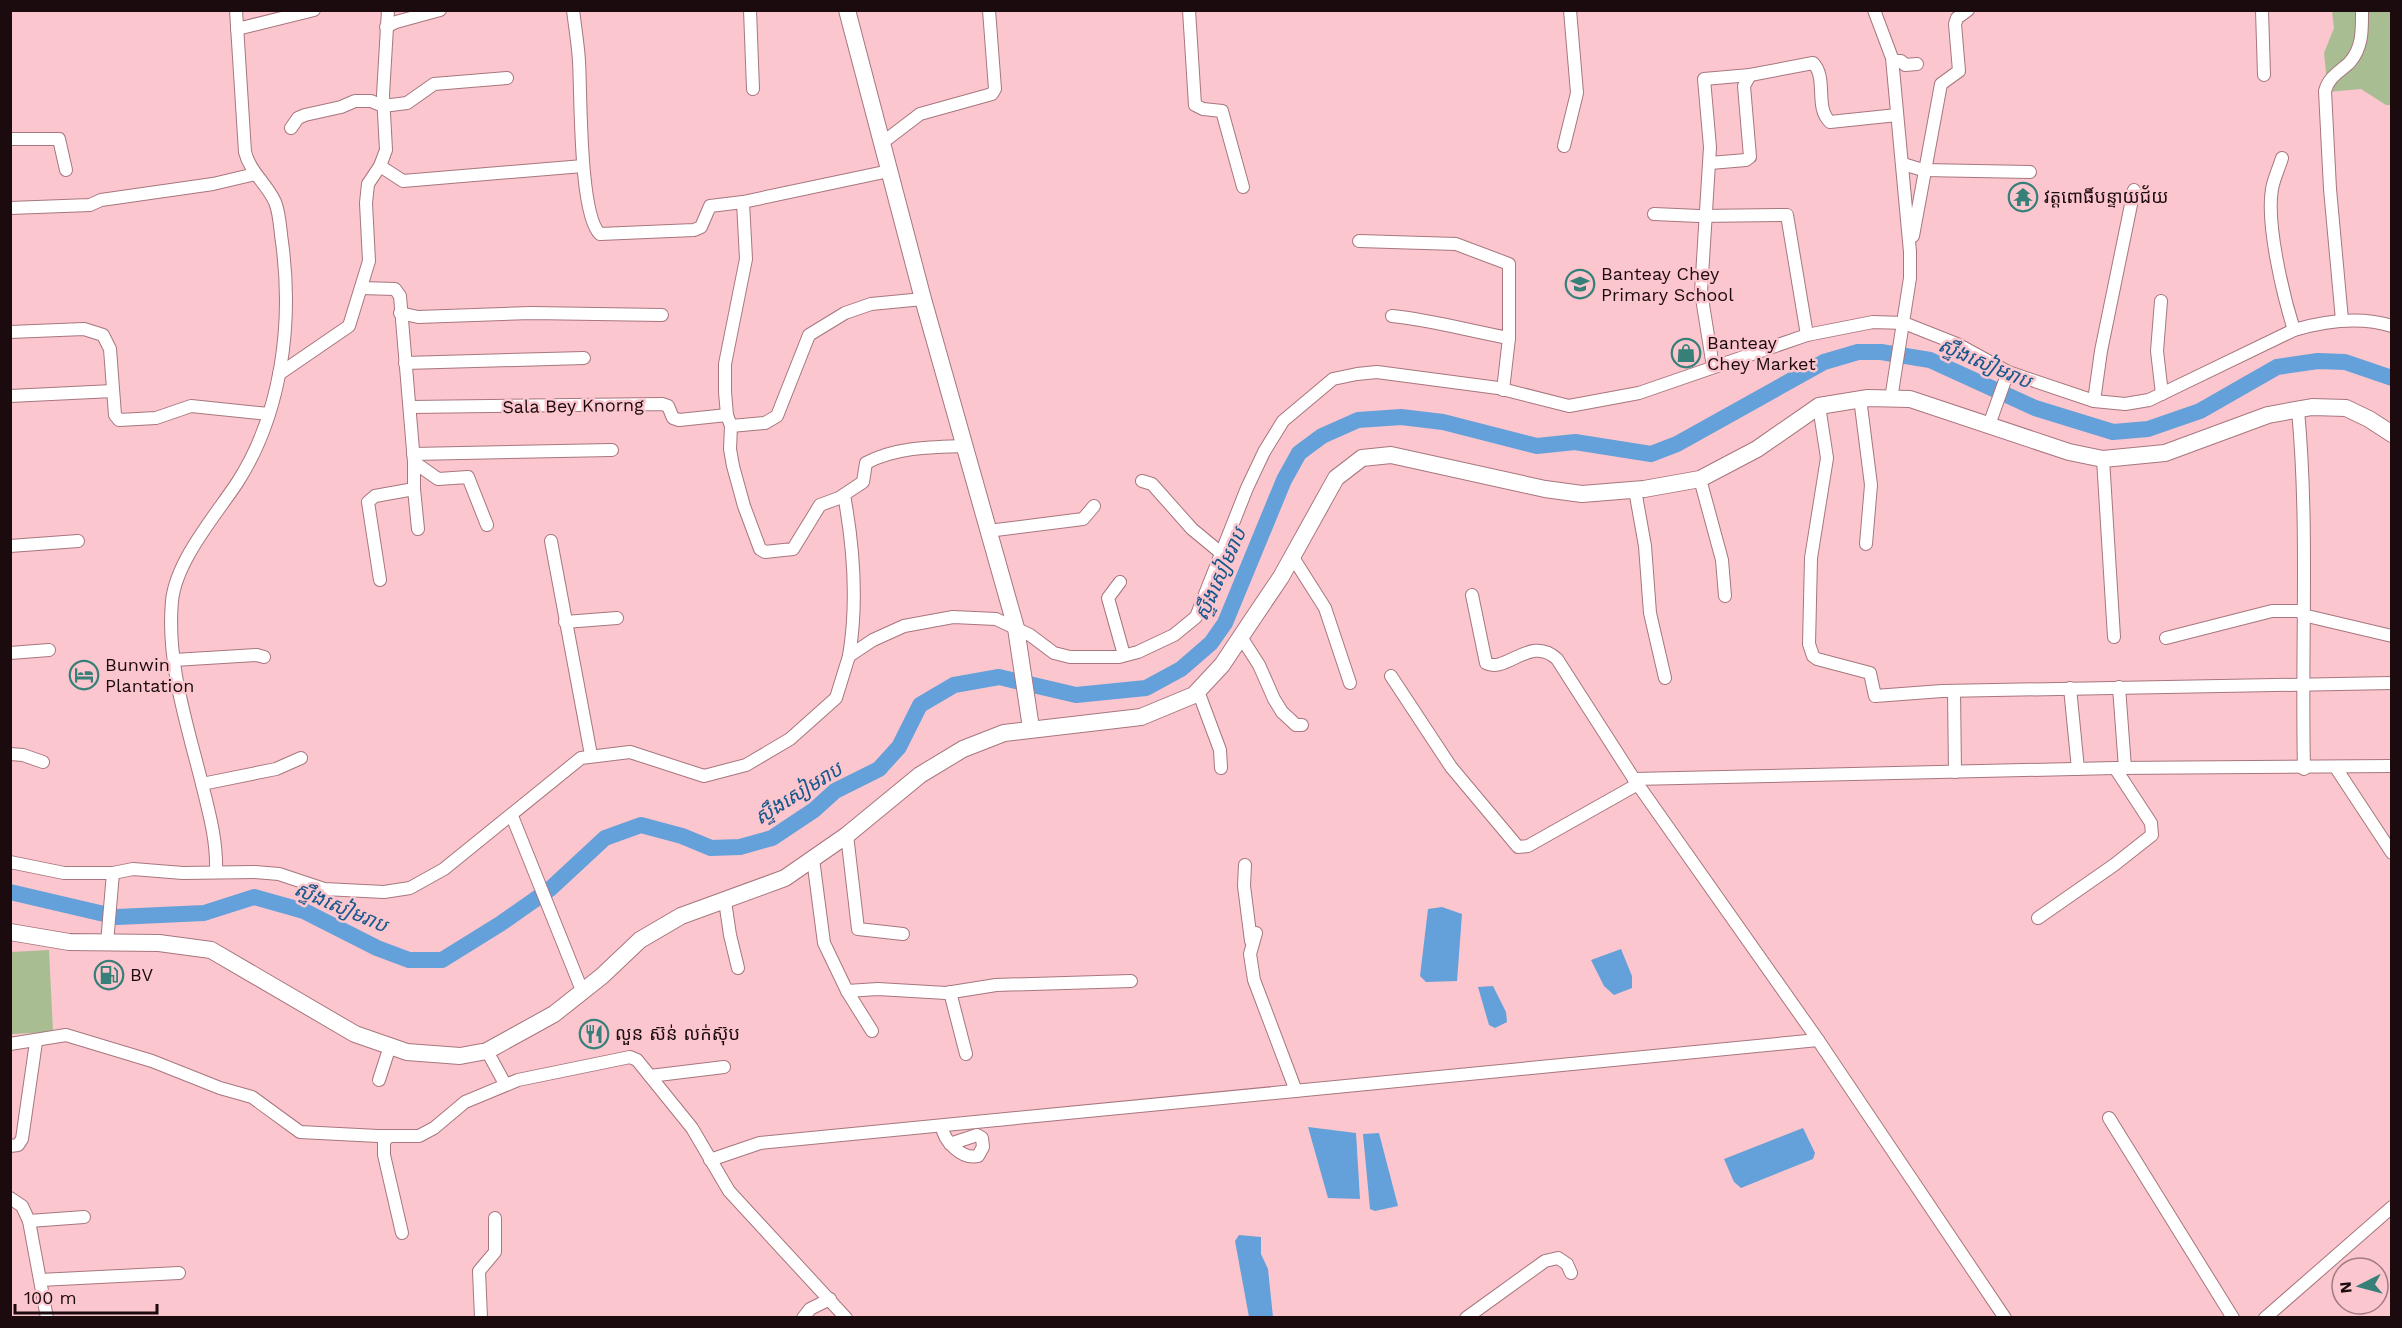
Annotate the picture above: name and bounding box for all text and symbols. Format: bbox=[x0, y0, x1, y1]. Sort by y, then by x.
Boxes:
temple icon: វត្តពោធិ៍បន្ទាយជ័យ bbox=[2007, 181, 2039, 213]
place label: វត្តពោធិ៍បន្ទាយជ័យ bbox=[2044, 185, 2168, 208]
place label: Banteay Chey Primary School bbox=[1601, 263, 1734, 305]
school or university icon: Banteay Chey Primary School bbox=[1564, 268, 1596, 300]
place label: Banteay Chey Market bbox=[1707, 332, 1816, 374]
water label: ស្ទឹងសៀមរាប bbox=[1935, 332, 2038, 395]
shop icon: Banteay Chey Market bbox=[1670, 337, 1702, 369]
street label: Sala Bey Knorng bbox=[502, 394, 644, 417]
water label: ស្ទឹងសៀមរាប bbox=[1188, 521, 1253, 624]
place label: Bunwin Plantation bbox=[105, 654, 194, 696]
hotel icon: Bunwin Plantation bbox=[68, 659, 100, 691]
water label: ស្ទឹងសៀមរាប bbox=[749, 755, 849, 830]
water label: ស្ទឹងសៀមរាប bbox=[291, 876, 394, 939]
fuel station icon: BV bbox=[93, 959, 125, 991]
place label: BV bbox=[130, 964, 154, 985]
restaurant icon: លួន ស៊ន់ លក់ស៊ុប bbox=[578, 1018, 610, 1050]
place label: លួន ស៊ន់ លក់ស៊ុប bbox=[615, 1023, 740, 1046]
north arrow bbox=[2330, 1256, 2390, 1316]
scale bar bbox=[15, 1277, 158, 1315]
text: N bbox=[2336, 1281, 2356, 1294]
text: 100 m bbox=[24, 1287, 77, 1308]

